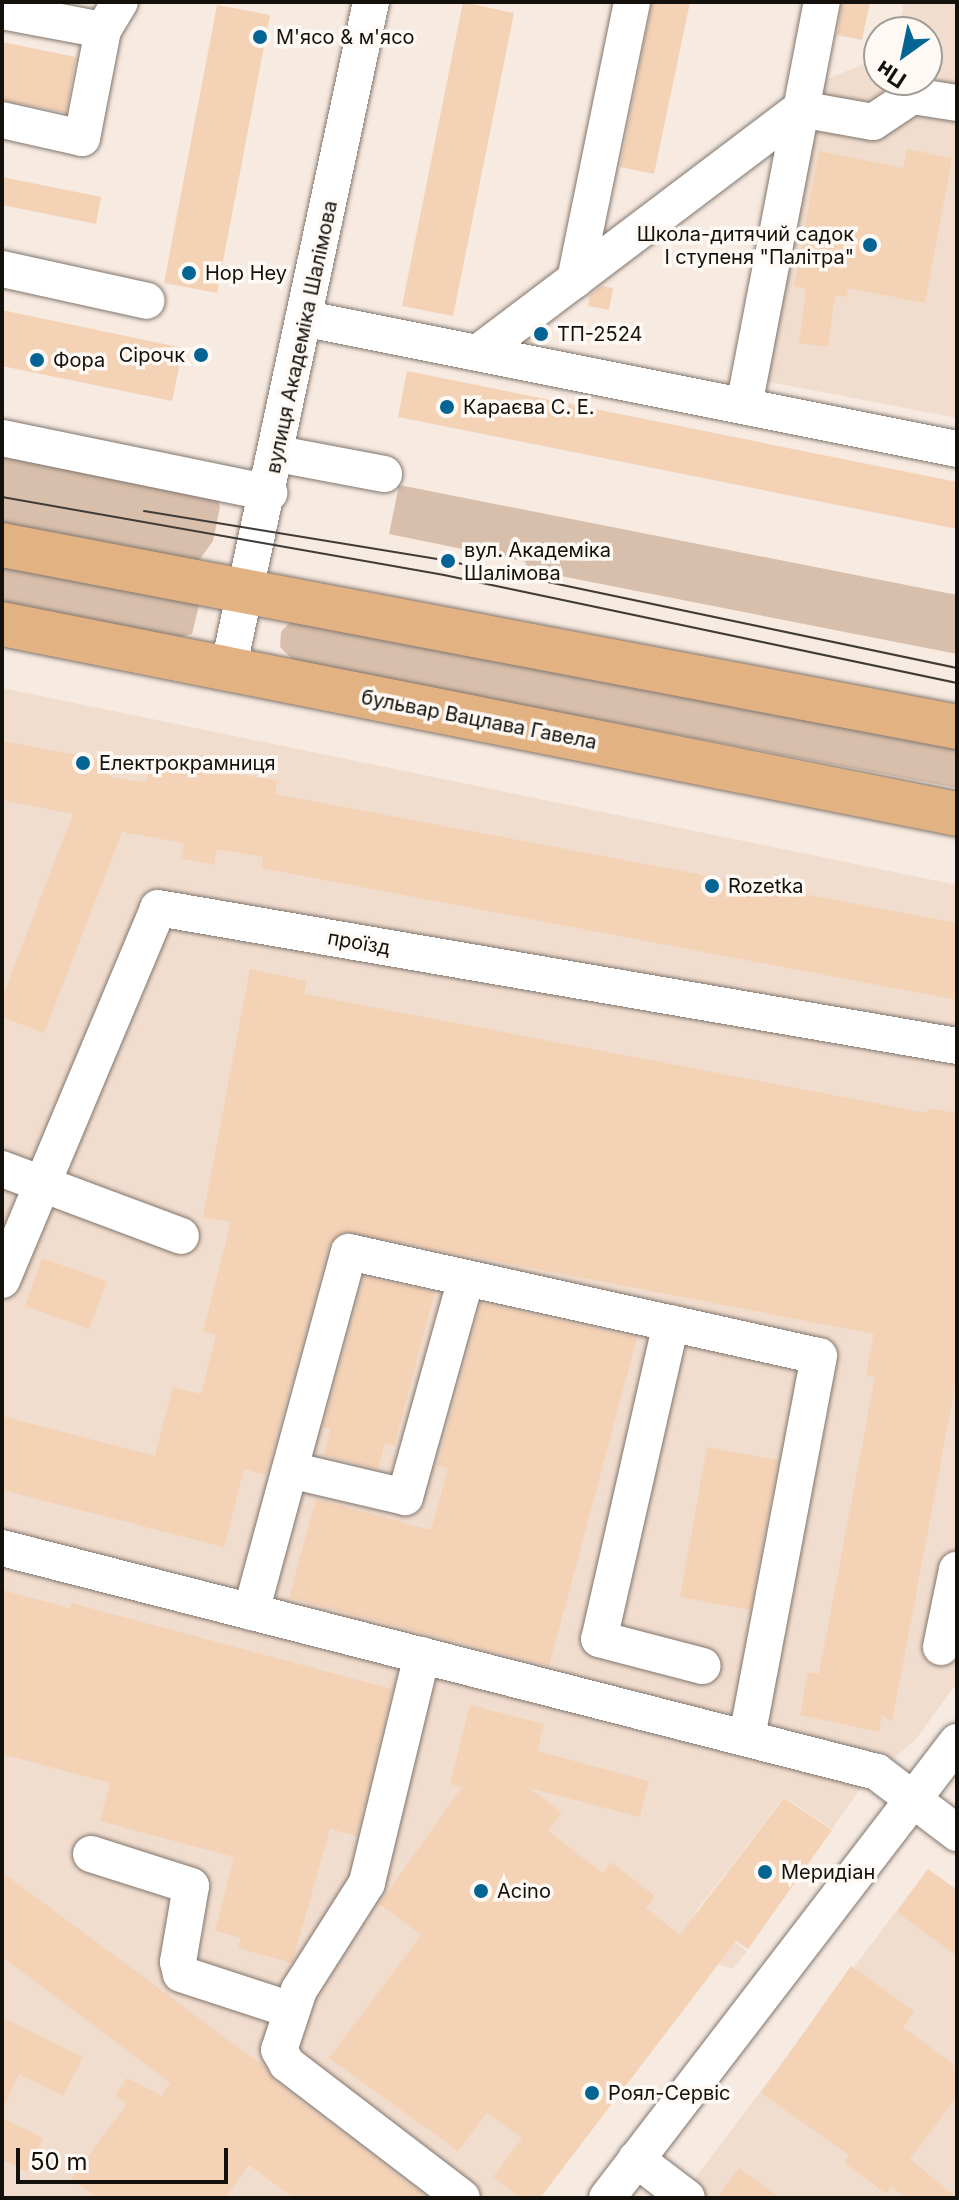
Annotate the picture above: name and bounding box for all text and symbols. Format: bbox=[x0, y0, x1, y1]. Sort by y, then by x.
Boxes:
north arrow bbox=[863, 16, 943, 96]
place label: М'ясо & м'ясо bbox=[276, 25, 415, 49]
marker: М'ясо & м'ясо bbox=[251, 28, 269, 46]
text: Пн bbox=[871, 55, 911, 94]
street label: вулиця Академіка Шалімова bbox=[261, 198, 343, 476]
place label: Школа-дитячий садок І ступеня "Палітра" bbox=[637, 222, 854, 269]
marker: Школа-дитячий садок І ступеня "Палітра" bbox=[861, 236, 879, 254]
place label: Hop Hey bbox=[205, 261, 287, 285]
marker: Hop Hey bbox=[180, 264, 198, 282]
place label: ТП-2524 bbox=[557, 322, 642, 346]
marker: ТП-2524 bbox=[532, 325, 550, 343]
place label: Сірочк bbox=[119, 343, 185, 367]
marker: Сірочк bbox=[192, 346, 210, 364]
place label: Фора bbox=[53, 348, 105, 372]
marker: Фора bbox=[28, 351, 46, 369]
place label: Караєва С. Е. bbox=[463, 395, 595, 419]
marker: Караєва С. Е. bbox=[438, 398, 456, 416]
place label: вул. Академіка Шалімова bbox=[464, 538, 611, 585]
marker: вул. Академіка Шалімова bbox=[439, 552, 457, 570]
street label: бульвар Вацлава Гавела bbox=[359, 685, 599, 755]
place label: Електрокрамниця bbox=[99, 751, 275, 775]
marker: Електрокрамниця bbox=[74, 754, 92, 772]
place label: Rozetka bbox=[728, 874, 803, 898]
marker: Rozetka bbox=[703, 877, 721, 895]
street label: проїзд bbox=[326, 926, 392, 960]
place label: Меридіан bbox=[781, 1860, 875, 1884]
marker: Меридіан bbox=[756, 1863, 774, 1881]
place label: Acino bbox=[497, 1879, 551, 1903]
marker: Acino bbox=[472, 1882, 490, 1900]
place label: Роял-Сервіс bbox=[608, 2081, 731, 2105]
marker: Роял-Сервіс bbox=[583, 2084, 601, 2102]
scale bar bbox=[20, 2132, 232, 2182]
text: 50 m bbox=[30, 2147, 88, 2176]

